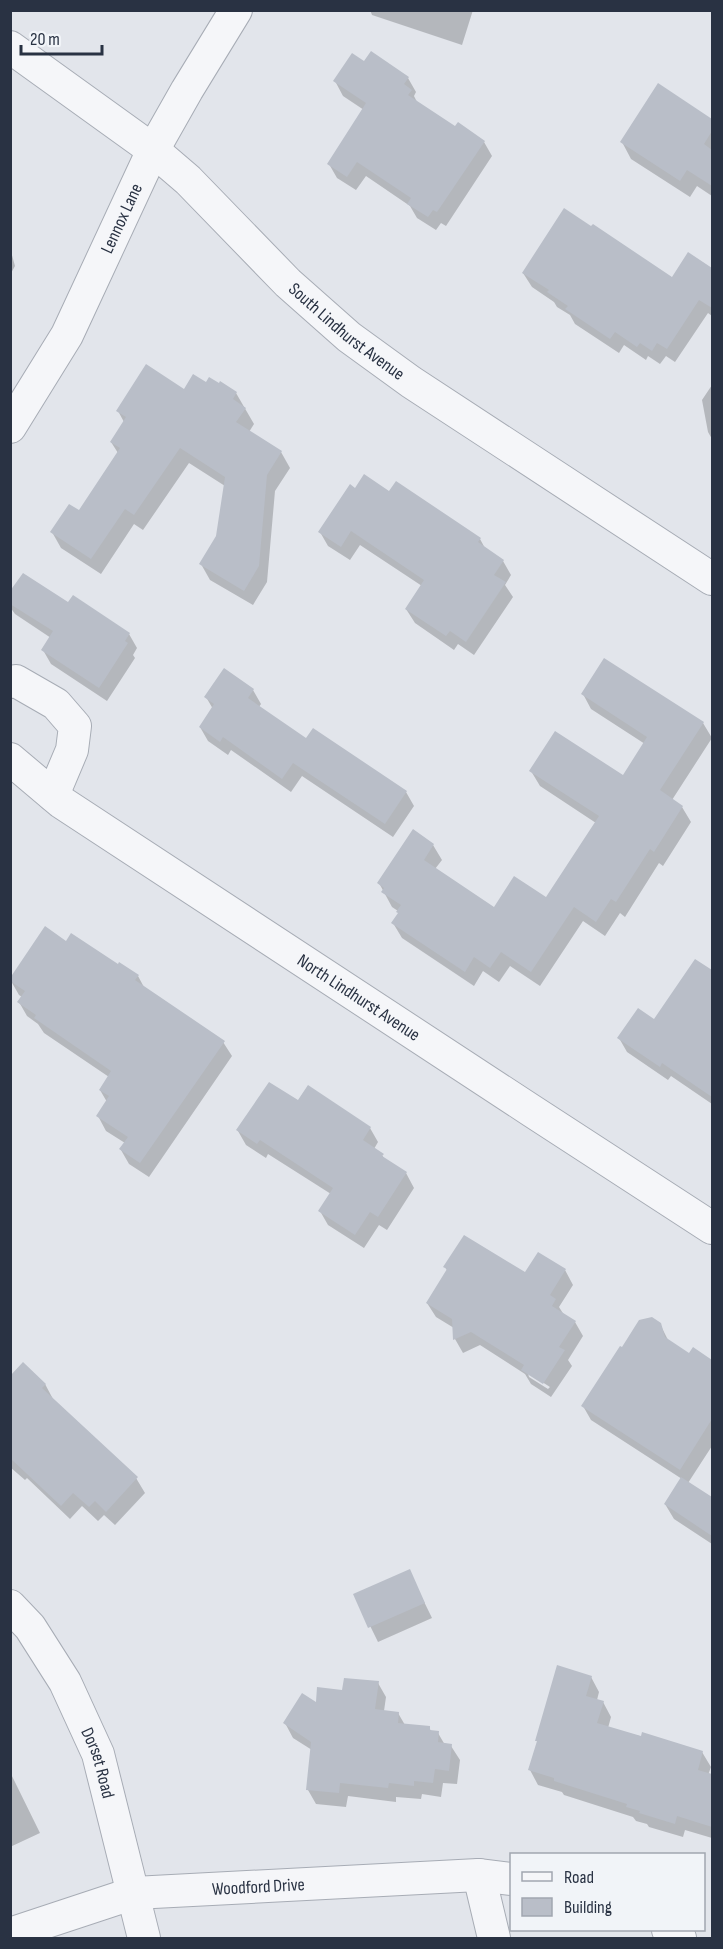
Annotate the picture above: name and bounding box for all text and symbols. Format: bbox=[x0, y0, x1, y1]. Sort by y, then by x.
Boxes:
scale bar bbox=[21, 18, 102, 56]
text: 20 m bbox=[30, 29, 60, 50]
street label: Lennox Lane bbox=[96, 180, 147, 257]
street label: South Lindhurst Avenue bbox=[284, 279, 408, 385]
street label: North Lindhurst Avenue bbox=[293, 950, 424, 1046]
street label: Dorset Road bbox=[76, 1724, 119, 1801]
legend bbox=[510, 1853, 705, 1931]
text: Road bbox=[564, 1867, 594, 1888]
street label: Woodford Drive bbox=[211, 1874, 305, 1900]
text: Building bbox=[564, 1897, 612, 1918]

